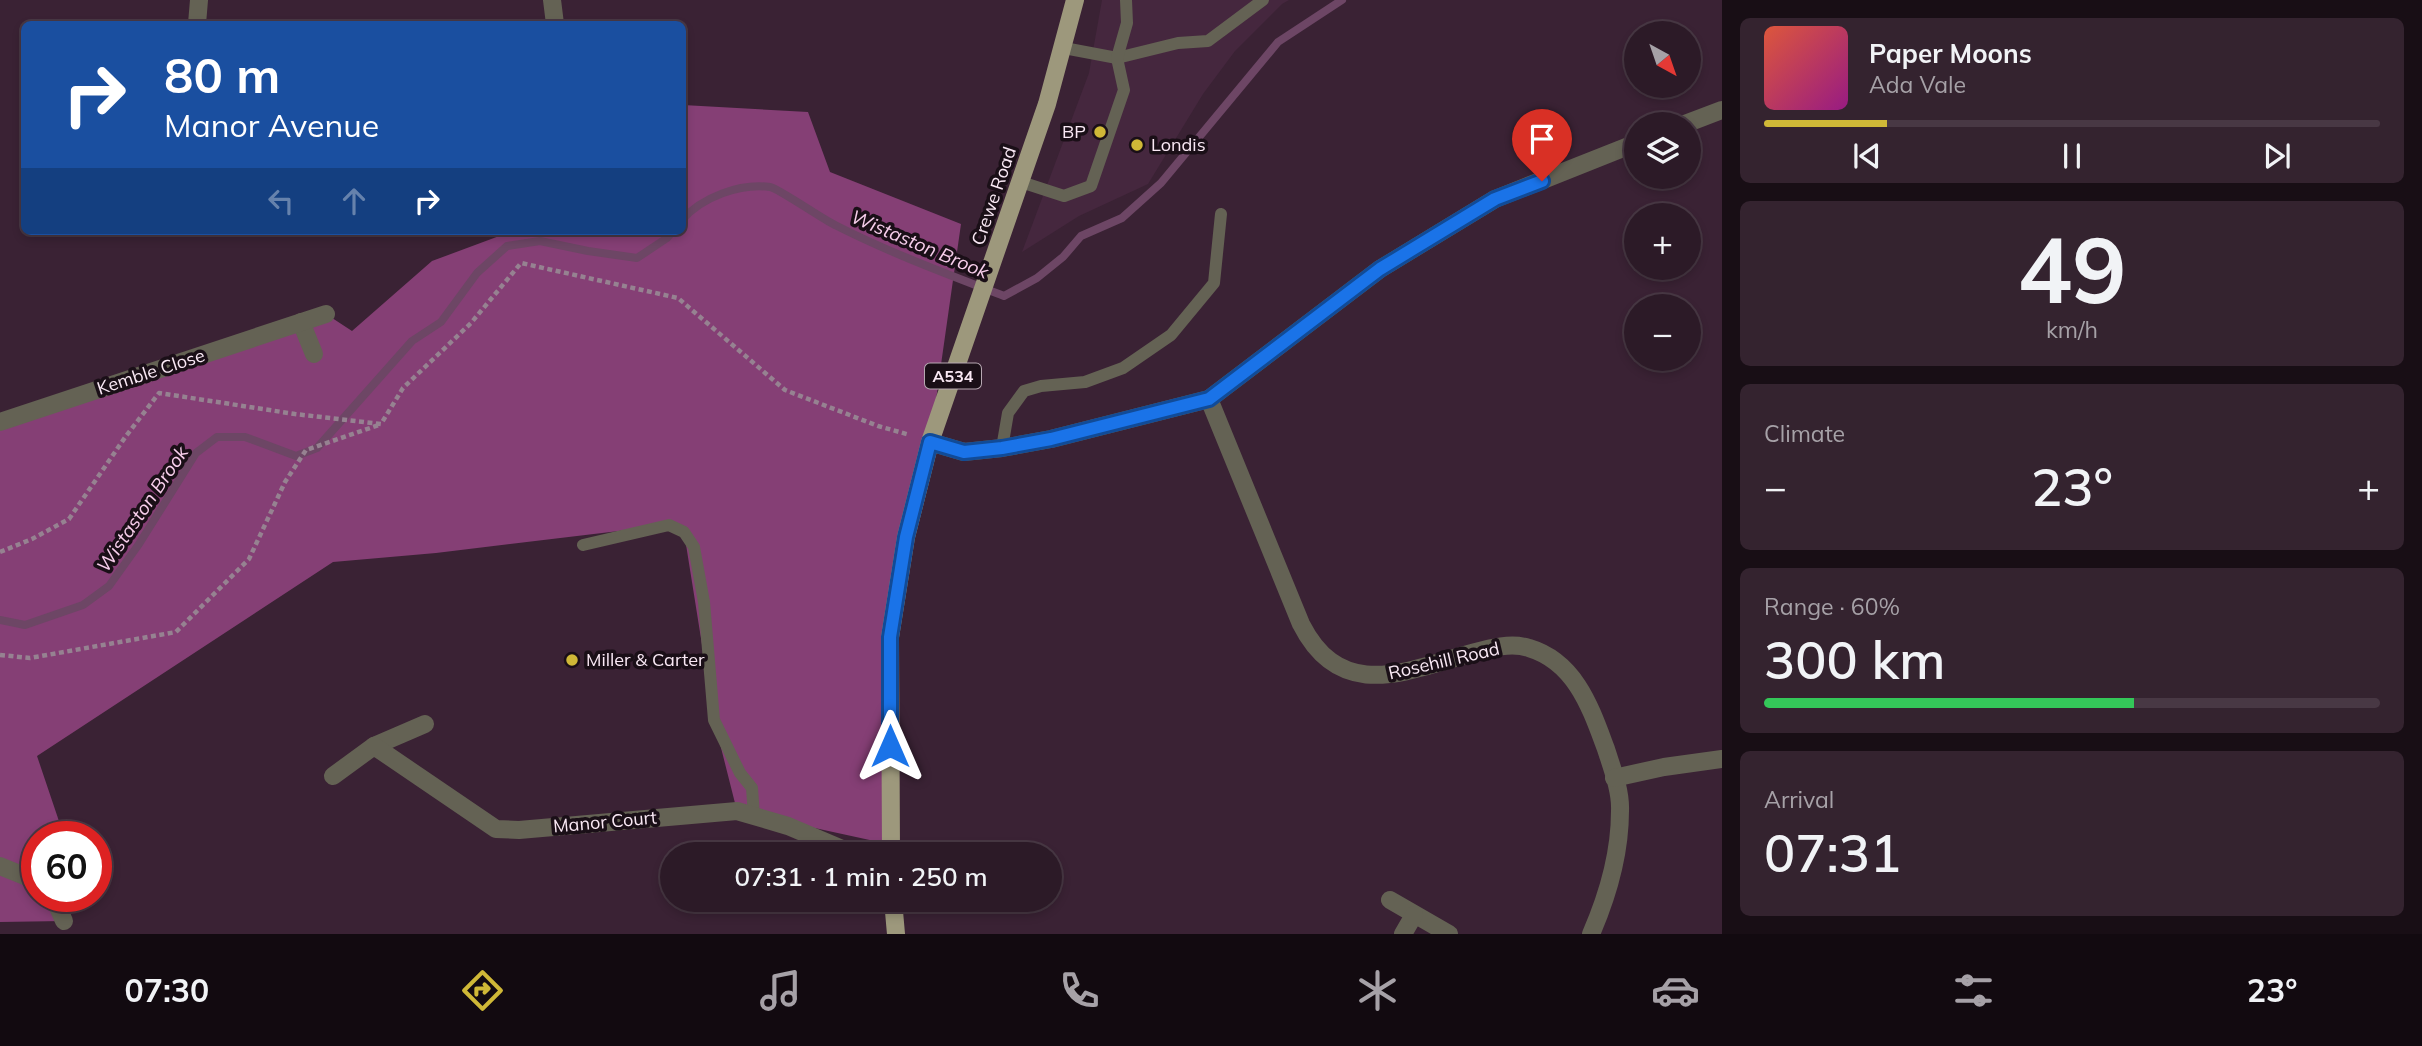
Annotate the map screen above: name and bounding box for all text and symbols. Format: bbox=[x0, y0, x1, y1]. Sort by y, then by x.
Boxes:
north arrow bbox=[1624, 21, 1701, 98]
map controls bbox=[1624, 21, 1701, 371]
text: Paper Moons bbox=[1869, 37, 2032, 70]
text: 80 m bbox=[164, 44, 280, 105]
icon: right bbox=[49, 49, 140, 140]
text: Ada Vale bbox=[1869, 70, 1966, 99]
text: Manor Avenue bbox=[164, 105, 379, 145]
pin bbox=[1512, 109, 1572, 181]
button: layers bbox=[1624, 112, 1701, 189]
place label: BP bbox=[1062, 120, 1086, 143]
icon: arrive bbox=[1523, 120, 1561, 158]
marker: BP bbox=[1092, 124, 1108, 140]
place label: Londis bbox=[1151, 133, 1206, 156]
marker: Londis bbox=[1129, 137, 1145, 153]
icon: previous bbox=[1848, 137, 1886, 175]
icon: pause bbox=[2053, 137, 2091, 175]
icon: next bbox=[2258, 137, 2296, 175]
street label: Crewe Road bbox=[966, 144, 1021, 248]
icon: left bbox=[262, 182, 300, 220]
icon: ahead bbox=[335, 182, 373, 220]
icon: right bbox=[408, 182, 446, 220]
button: + bbox=[1624, 203, 1701, 280]
water label: Wistaston Brook bbox=[848, 204, 993, 284]
text: 49 bbox=[2017, 212, 2127, 326]
button: − bbox=[1624, 294, 1701, 371]
text: km/h bbox=[2046, 315, 2098, 344]
street label: Kemble Close bbox=[94, 343, 208, 400]
road number: A534 bbox=[925, 364, 981, 388]
text: Climate bbox=[1764, 419, 1845, 448]
water label: Wistaston Brook bbox=[91, 440, 194, 577]
text: 23° bbox=[2031, 454, 2113, 519]
text: − bbox=[1764, 463, 1787, 511]
text: + bbox=[2357, 463, 2380, 511]
text: Range · 60% bbox=[1764, 592, 1900, 621]
text: 300 km bbox=[1764, 627, 1945, 692]
street label: Rosehill Road bbox=[1386, 637, 1502, 684]
place label: Miller & Carter bbox=[586, 648, 705, 671]
marker: Miller & Carter bbox=[564, 652, 580, 668]
position arrow bbox=[853, 709, 927, 783]
text: Arrival bbox=[1764, 785, 1834, 814]
street label: Manor Court bbox=[552, 806, 658, 837]
text: 07:31 bbox=[1764, 820, 1901, 885]
speed limit sign: 60 bbox=[21, 821, 112, 912]
text: 07:31 · 1 min · 250 m bbox=[734, 860, 988, 893]
icon: directions bbox=[458, 966, 507, 1015]
icon: music bbox=[756, 966, 805, 1015]
icon: phone bbox=[1055, 966, 1104, 1015]
icon: climate bbox=[1353, 966, 1402, 1015]
icon: car bbox=[1651, 966, 1700, 1015]
icon: filters bbox=[1949, 966, 1998, 1015]
text: 07:30 bbox=[125, 970, 209, 1010]
text: 23° bbox=[2247, 970, 2297, 1010]

